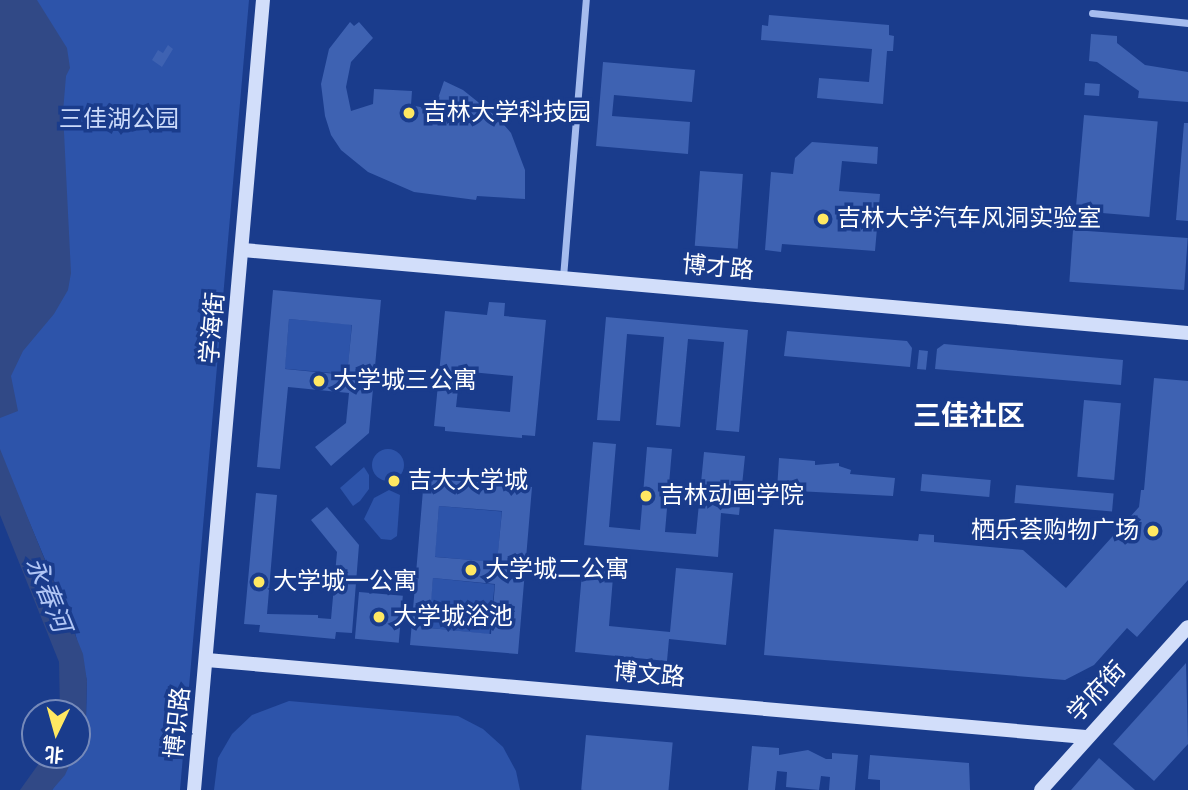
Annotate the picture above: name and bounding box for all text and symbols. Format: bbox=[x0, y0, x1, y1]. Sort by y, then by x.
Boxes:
place label: 吉林大学科技园 bbox=[423, 99, 591, 127]
marker: 吉林大学科技园 bbox=[401, 105, 417, 121]
park label: 三佳湖公园 bbox=[59, 106, 179, 134]
place label: 吉林大学汽车风洞实验室 bbox=[837, 205, 1101, 233]
marker: 吉林大学汽车风洞实验室 bbox=[815, 211, 831, 227]
street label: 博才路 bbox=[681, 251, 755, 285]
street label: 学海街 bbox=[196, 291, 230, 365]
place label: 大学城三公寓 bbox=[333, 367, 477, 395]
marker: 大学城三公寓 bbox=[311, 373, 327, 389]
district label: 三佳社区 bbox=[913, 400, 1025, 434]
place label: 吉大大学城 bbox=[408, 467, 528, 495]
marker: 吉大大学城 bbox=[386, 473, 402, 489]
place label: 吉林动画学院 bbox=[660, 482, 804, 510]
marker: 吉林动画学院 bbox=[638, 488, 654, 504]
place label: 栖乐荟购物广场 bbox=[971, 517, 1139, 545]
marker: 栖乐荟购物广场 bbox=[1145, 523, 1161, 539]
water label: 永春河 bbox=[18, 553, 76, 637]
place label: 大学城二公寓 bbox=[485, 556, 629, 584]
marker: 大学城二公寓 bbox=[463, 562, 479, 578]
place label: 大学城一公寓 bbox=[273, 568, 417, 596]
marker: 大学城一公寓 bbox=[251, 574, 267, 590]
place label: 大学城浴池 bbox=[393, 603, 513, 631]
marker: 大学城浴池 bbox=[371, 609, 387, 625]
street label: 学府街 bbox=[1062, 656, 1132, 728]
street label: 博文路 bbox=[612, 658, 686, 692]
street label: 博识路 bbox=[160, 686, 196, 760]
north arrow bbox=[21, 699, 91, 769]
text: 北 bbox=[44, 741, 65, 766]

